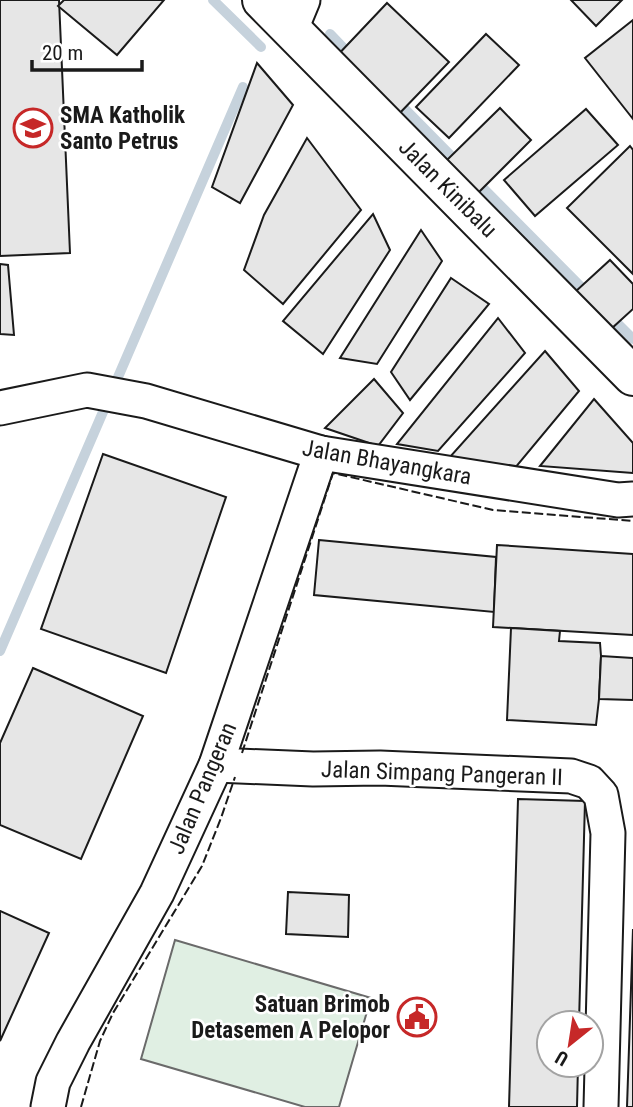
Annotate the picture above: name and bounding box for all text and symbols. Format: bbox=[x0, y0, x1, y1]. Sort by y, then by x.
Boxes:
scale bar bbox=[32, 28, 142, 72]
text: 20 m bbox=[42, 41, 83, 65]
place label: SMA Katholik Santo Petrus bbox=[60, 102, 186, 155]
school or university icon: SMA Katholik Santo Petrus bbox=[12, 107, 54, 149]
street label: Jalan Kinibalu bbox=[393, 134, 502, 243]
street label: Jalan Bhayangkara bbox=[300, 434, 474, 491]
street label: Jalan Pangeran bbox=[163, 718, 242, 858]
street label: Jalan Simpang Pangeran II bbox=[321, 756, 563, 791]
place label: Satuan Brimob Detasemen A Pelopor bbox=[191, 991, 390, 1044]
public building icon: Satuan Brimob Detasemen A Pelopor bbox=[396, 996, 438, 1038]
north arrow bbox=[535, 1009, 605, 1079]
text: U bbox=[551, 1046, 572, 1071]

